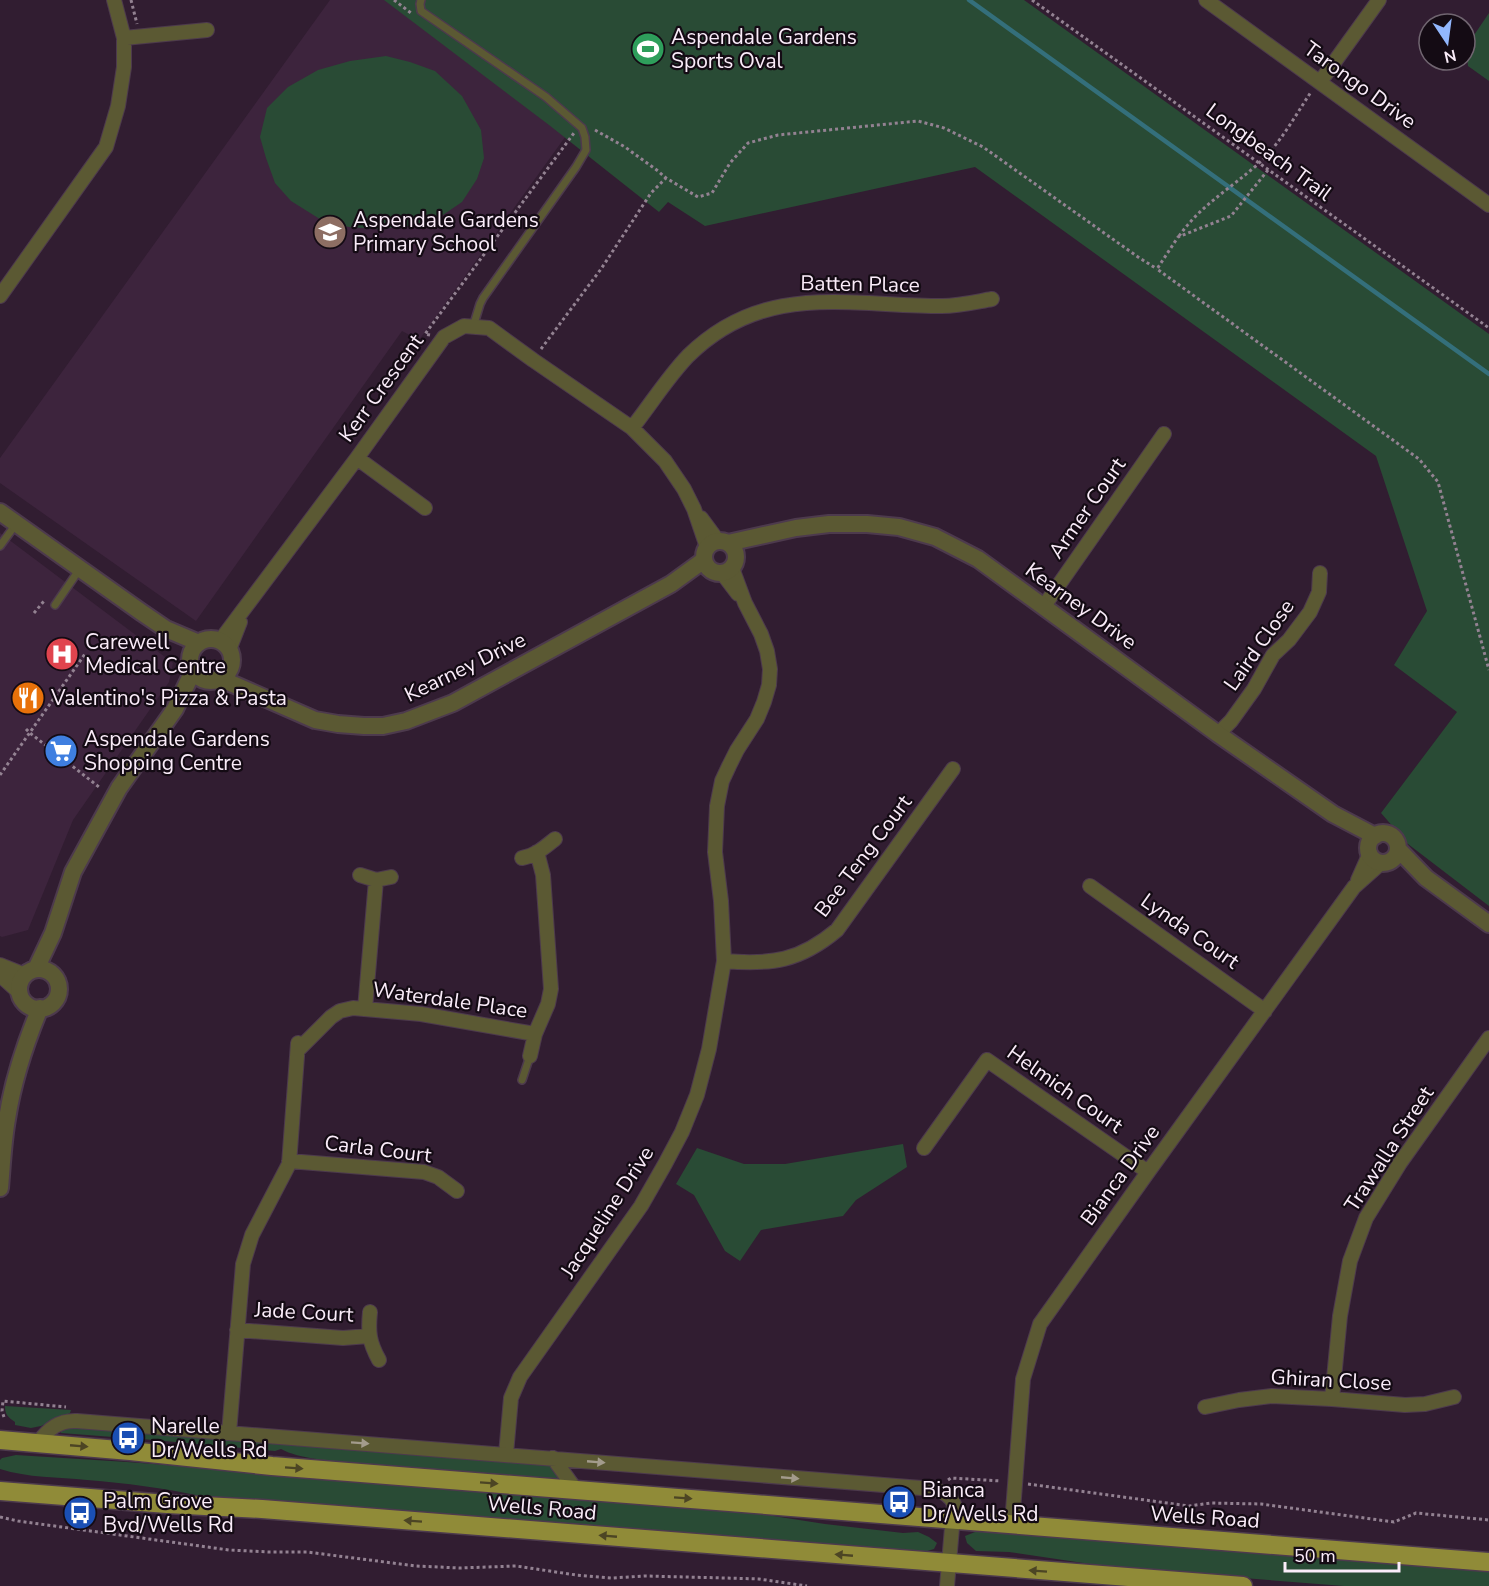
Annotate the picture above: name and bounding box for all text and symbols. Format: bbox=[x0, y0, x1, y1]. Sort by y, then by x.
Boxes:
north arrow bbox=[1417, 12, 1477, 72]
place label: Aspendale Gardens Sports Oval bbox=[671, 23, 857, 75]
sports icon: Aspendale Gardens Sports Oval bbox=[630, 31, 666, 67]
street label: Tarongo Drive bbox=[1298, 35, 1422, 135]
text: N bbox=[1442, 44, 1458, 68]
street label: Longbeach Trail bbox=[1200, 97, 1338, 208]
place label: Aspendale Gardens Primary School bbox=[353, 206, 539, 258]
school or university icon: Aspendale Gardens Primary School bbox=[312, 214, 348, 250]
street label: Batten Place bbox=[800, 269, 920, 299]
street label: Kerr Crescent bbox=[332, 328, 430, 448]
street label: Armer Court bbox=[1042, 451, 1132, 564]
street label: Kearney Drive bbox=[1020, 556, 1142, 656]
street label: Laird Close bbox=[1217, 594, 1301, 696]
street label: Kearney Drive bbox=[400, 626, 530, 708]
place label: Carewell Medical Centre bbox=[85, 628, 226, 680]
hospital icon: Carewell Medical Centre bbox=[44, 636, 80, 672]
restaurant icon: Valentino's Pizza & Pasta bbox=[10, 680, 46, 716]
place label: Valentino's Pizza & Pasta bbox=[50, 684, 287, 712]
place label: Aspendale Gardens Shopping Centre bbox=[84, 725, 270, 777]
supermarket icon: Aspendale Gardens Shopping Centre bbox=[43, 733, 79, 769]
street label: Bee Teng Court bbox=[808, 789, 919, 923]
street label: Lynda Court bbox=[1135, 887, 1245, 976]
street label: Waterdale Place bbox=[371, 975, 529, 1025]
street label: Helmich Court bbox=[1001, 1039, 1129, 1140]
street label: Trawalla Street bbox=[1338, 1080, 1440, 1217]
street label: Bianca Drive bbox=[1074, 1119, 1166, 1231]
street label: Carla Court bbox=[323, 1129, 434, 1170]
street label: Jacqueline Drive bbox=[553, 1141, 660, 1284]
street label: Jade Court bbox=[253, 1295, 355, 1329]
street label: Ghiran Close bbox=[1270, 1363, 1392, 1397]
place label: Narelle Dr/Wells Rd bbox=[151, 1412, 268, 1464]
bus stop icon: Narelle Dr/Wells Rd bbox=[110, 1420, 146, 1456]
one-way arrow bbox=[350, 1438, 369, 1448]
one-way arrow bbox=[70, 1442, 89, 1451]
one-way arrow bbox=[587, 1457, 606, 1467]
one-way arrow bbox=[285, 1463, 304, 1473]
one-way arrow bbox=[781, 1473, 800, 1482]
place label: Bianca Dr/Wells Rd bbox=[922, 1476, 1039, 1528]
one-way arrow bbox=[479, 1478, 498, 1488]
bus stop icon: Bianca Dr/Wells Rd bbox=[881, 1484, 917, 1520]
place label: Palm Grove Bvd/Wells Rd bbox=[103, 1487, 234, 1539]
street label: Wells Road bbox=[486, 1489, 598, 1527]
one-way arrow bbox=[674, 1493, 693, 1503]
bus stop icon: Palm Grove Bvd/Wells Rd bbox=[62, 1495, 98, 1531]
street label: Wells Road bbox=[1149, 1499, 1261, 1535]
one-way arrow bbox=[404, 1516, 423, 1525]
one-way arrow bbox=[598, 1531, 617, 1541]
scale bar bbox=[1285, 1535, 1399, 1573]
text: 50 m bbox=[1294, 1544, 1336, 1568]
one-way arrow bbox=[834, 1550, 853, 1560]
one-way arrow bbox=[1029, 1566, 1048, 1575]

